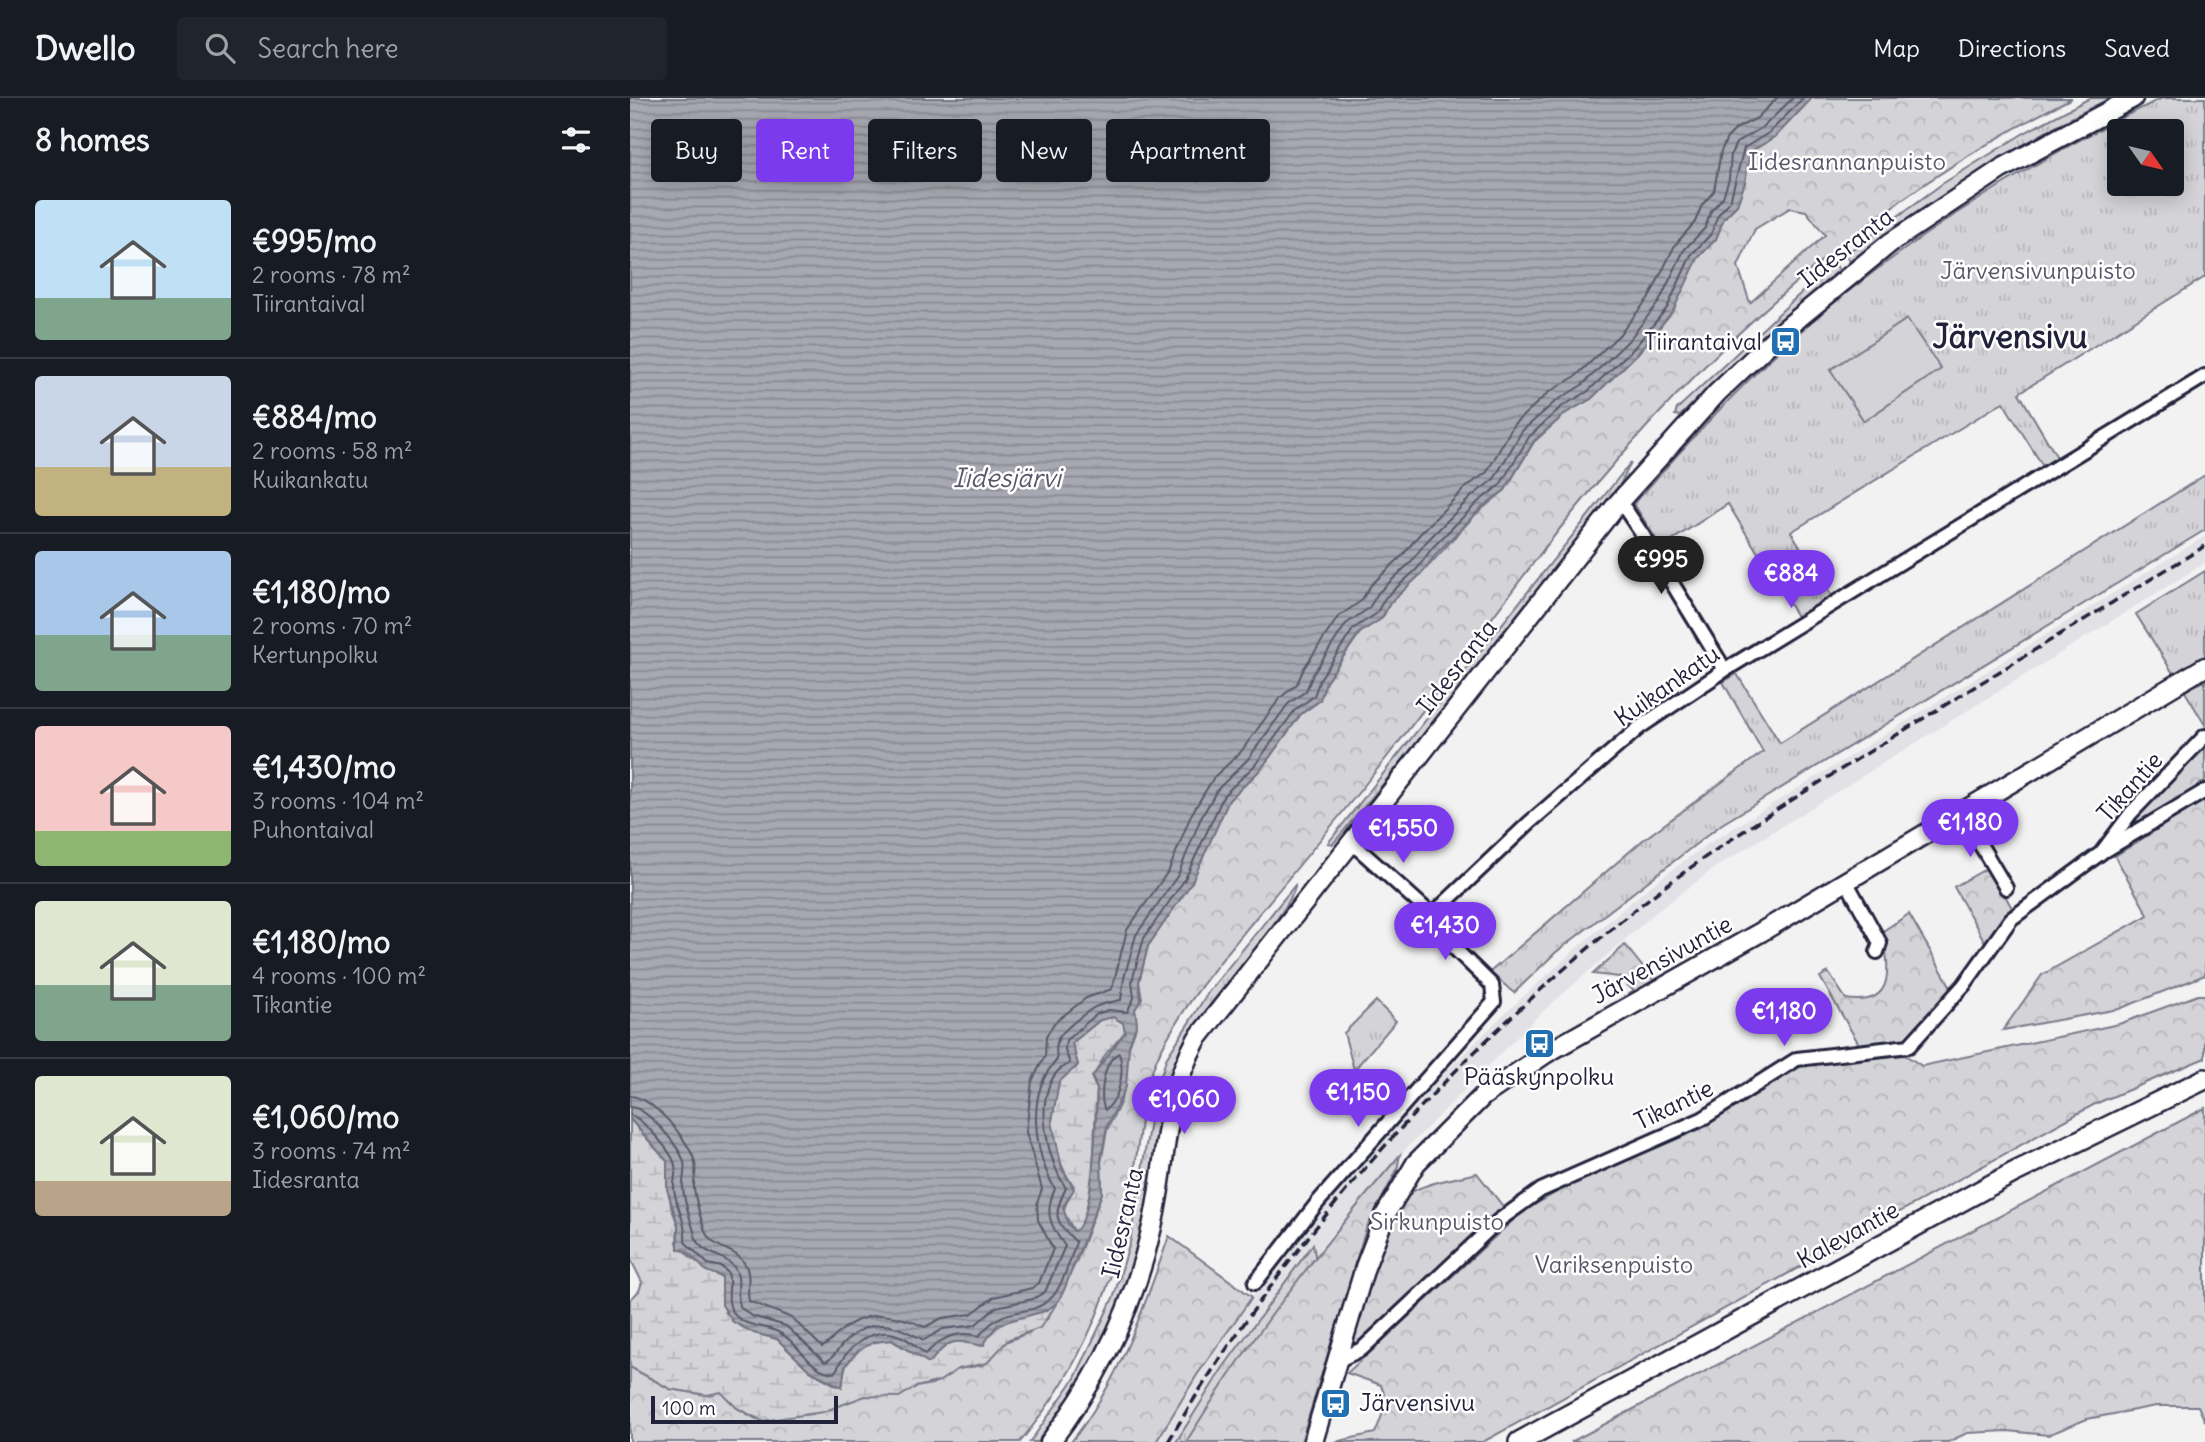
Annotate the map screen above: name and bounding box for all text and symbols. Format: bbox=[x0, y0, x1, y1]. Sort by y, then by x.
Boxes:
search box bbox=[177, 17, 667, 80]
text: Dwello bbox=[35, 27, 135, 69]
icon: search bbox=[201, 29, 239, 67]
text: Search here bbox=[257, 32, 398, 65]
text: Map bbox=[1873, 33, 1920, 63]
text: Directions bbox=[1958, 33, 2066, 63]
text: Saved bbox=[2104, 33, 2170, 63]
chip: Buy bbox=[651, 119, 742, 182]
chip: Rent bbox=[756, 119, 854, 182]
chip: Filters bbox=[868, 119, 982, 182]
chip: New bbox=[996, 119, 1092, 182]
chip: Apartment bbox=[1106, 119, 1270, 182]
north arrow bbox=[2107, 119, 2184, 196]
map controls bbox=[2107, 119, 2184, 196]
text: 8 homes bbox=[35, 121, 150, 159]
icon: filters bbox=[557, 121, 595, 159]
park label: Iidesrannanpuisto bbox=[1748, 146, 1946, 176]
street label: Iidesranta bbox=[1792, 201, 1899, 294]
text: €995/mo bbox=[252, 222, 377, 260]
icon: home bbox=[91, 228, 175, 312]
park label: Järvensivunpuisto bbox=[1940, 255, 2136, 285]
text: 2 rooms · 78 m² bbox=[252, 260, 411, 289]
text: Tiirantaival bbox=[252, 289, 365, 318]
district label: Järvensivu bbox=[1933, 316, 2088, 357]
bus stop icon: Tiirantaival bbox=[1768, 325, 1802, 359]
place label: Tiirantaival bbox=[1644, 326, 1762, 356]
text: €884/mo bbox=[252, 398, 377, 436]
icon: home bbox=[91, 404, 175, 488]
text: 2 rooms · 58 m² bbox=[252, 436, 413, 465]
water label: Iidesjärvi bbox=[953, 461, 1064, 494]
text: Kuikankatu bbox=[252, 465, 368, 494]
pin: €995 bbox=[1620, 536, 1702, 596]
text: €995 bbox=[1634, 544, 1688, 573]
pin: €884 bbox=[1750, 550, 1832, 610]
text: €884 bbox=[1764, 558, 1818, 587]
text: €1,180/mo bbox=[252, 573, 390, 611]
icon: home bbox=[91, 579, 175, 663]
text: 2 rooms · 70 m² bbox=[252, 611, 412, 640]
street label: Iidesranta bbox=[1410, 613, 1503, 720]
street label: Kuikankatu bbox=[1608, 638, 1725, 732]
text: Kertunpolku bbox=[252, 640, 378, 669]
street label: Tikantie bbox=[2090, 745, 2168, 828]
text: €1,430/mo bbox=[252, 748, 396, 786]
icon: home bbox=[91, 754, 175, 838]
text: 3 rooms · 104 m² bbox=[252, 786, 424, 815]
pin: €1,180 bbox=[1913, 800, 2027, 859]
pin: €1,550 bbox=[1346, 806, 1460, 865]
text: €1,180 bbox=[1937, 807, 2003, 836]
text: €1,550 bbox=[1368, 813, 1438, 842]
text: Puhontaival bbox=[252, 815, 374, 844]
pin: €1,430 bbox=[1388, 902, 1502, 962]
street label: Järvensivuntie bbox=[1586, 908, 1737, 1010]
text: €1,430 bbox=[1410, 910, 1480, 939]
text: €1,180/mo bbox=[252, 923, 390, 961]
icon: home bbox=[91, 929, 175, 1013]
text: 4 rooms · 100 m² bbox=[252, 961, 426, 990]
pin: €1,180 bbox=[1727, 988, 1841, 1048]
text: Tikantie bbox=[252, 990, 332, 1019]
text: €1,180 bbox=[1751, 996, 1817, 1025]
bus stop icon: Pääskynpolku bbox=[1522, 1026, 1556, 1060]
place label: Pääskynpolku bbox=[1464, 1061, 1614, 1091]
pin: €1,150 bbox=[1301, 1070, 1415, 1129]
street label: Tikantie bbox=[1629, 1072, 1718, 1136]
pin: €1,060 bbox=[1127, 1076, 1241, 1136]
text: €1,150 bbox=[1325, 1077, 1391, 1106]
text: €1,060 bbox=[1148, 1084, 1220, 1113]
text: €1,060/mo bbox=[252, 1098, 399, 1136]
icon: home bbox=[91, 1104, 175, 1188]
text: 3 rooms · 74 m² bbox=[252, 1136, 411, 1165]
text: Iidesranta bbox=[252, 1165, 360, 1194]
street label: Iidesranta bbox=[1095, 1165, 1149, 1281]
street label: Kalevantie bbox=[1791, 1194, 1904, 1274]
park label: Sirkunpuisto bbox=[1370, 1206, 1504, 1236]
park label: Variksenpuisto bbox=[1535, 1249, 1693, 1279]
bus stop icon: Järvensivu bbox=[1319, 1386, 1353, 1420]
place label: Järvensivu bbox=[1359, 1387, 1475, 1417]
scale bar bbox=[651, 1393, 838, 1425]
text: 100 m bbox=[662, 1396, 716, 1420]

